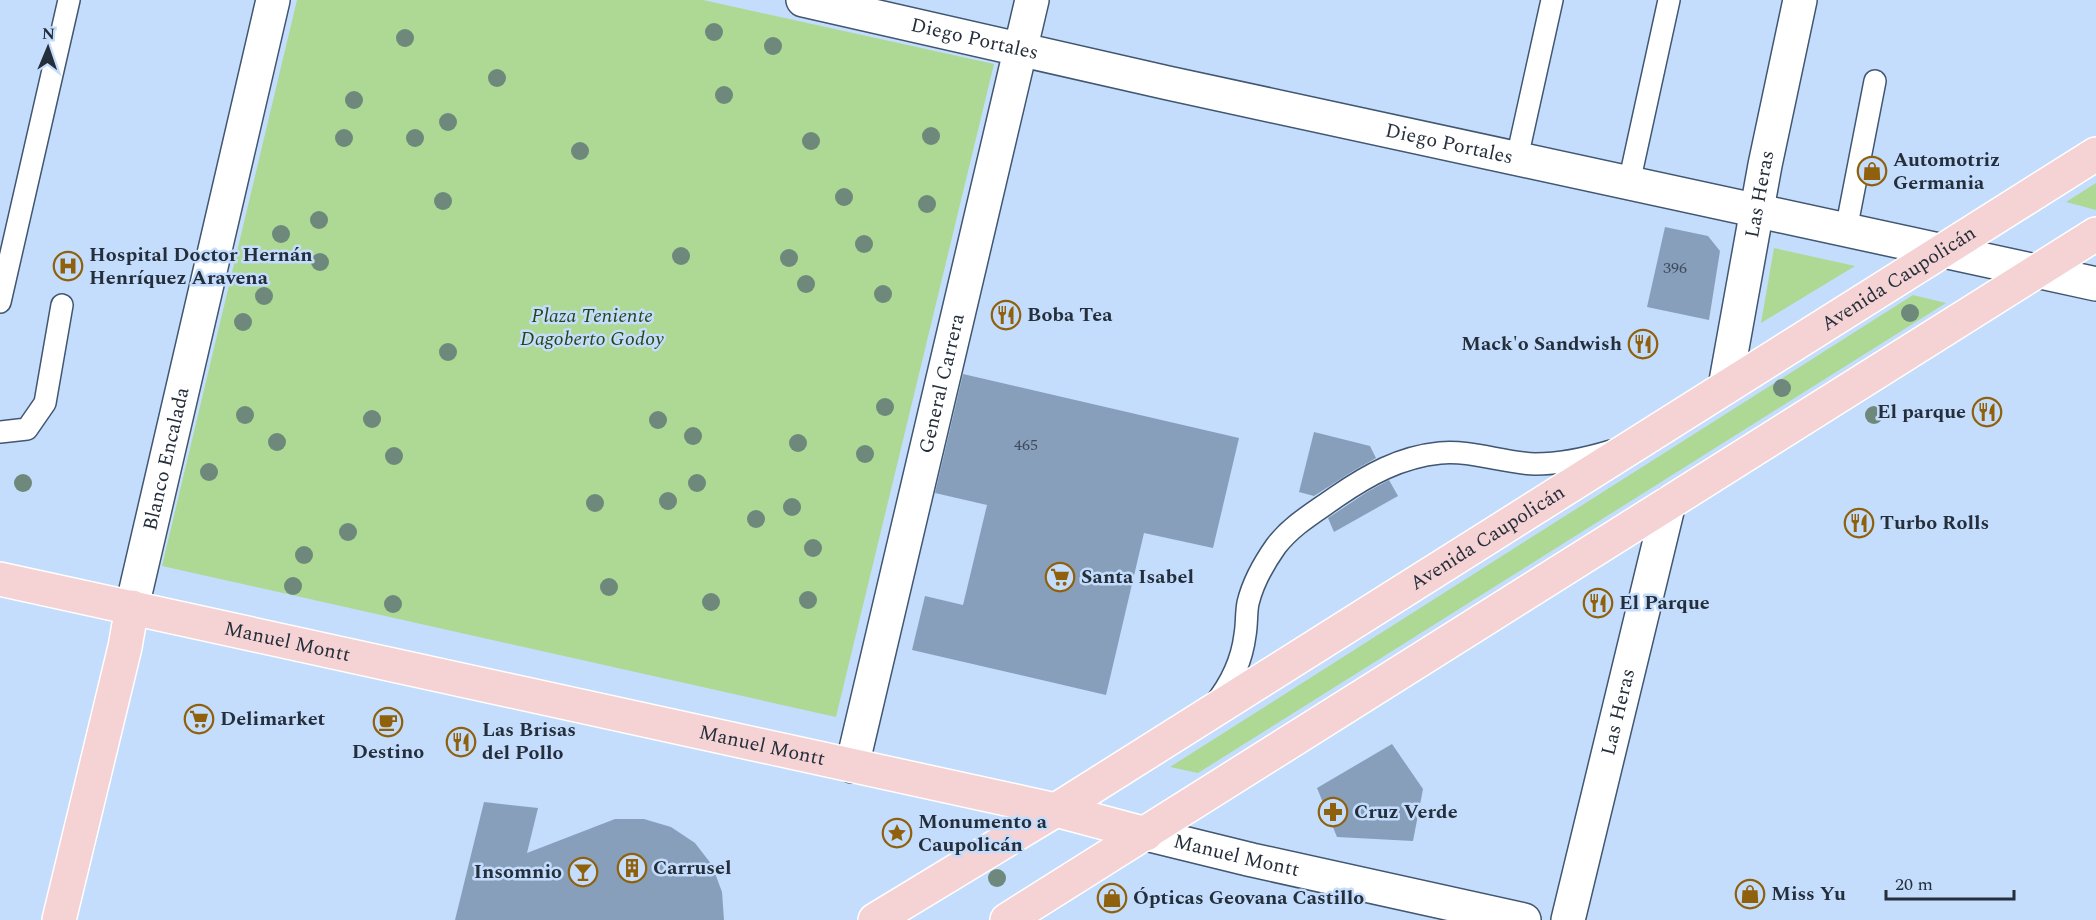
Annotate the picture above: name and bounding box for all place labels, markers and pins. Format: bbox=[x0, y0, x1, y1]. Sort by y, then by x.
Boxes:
place label: Automotriz Germania bbox=[1893, 145, 2000, 198]
shop icon: Automotriz Germania bbox=[1856, 155, 1888, 187]
place label: Hospital Doctor Hernán Henríquez Aravena bbox=[89, 240, 313, 293]
hospital icon: Hospital Doctor Hernán Henríquez Aravena bbox=[52, 250, 84, 282]
restaurant icon: Boba Tea bbox=[990, 299, 1022, 331]
place label: Boba Tea bbox=[1027, 300, 1113, 330]
restaurant icon: Mack'o Sandwish bbox=[1627, 328, 1659, 360]
place label: Mack'o Sandwish bbox=[1461, 329, 1622, 359]
restaurant icon: El parque bbox=[1971, 396, 2003, 428]
place label: El parque bbox=[1877, 397, 1966, 427]
restaurant icon: Turbo Rolls bbox=[1843, 507, 1875, 539]
place label: Turbo Rolls bbox=[1880, 508, 1989, 538]
supermarket icon: Santa Isabel bbox=[1044, 561, 1076, 593]
place label: Santa Isabel bbox=[1081, 562, 1194, 592]
restaurant icon: El Parque bbox=[1582, 587, 1614, 619]
place label: El Parque bbox=[1619, 588, 1710, 618]
supermarket icon: Delimarket bbox=[183, 703, 215, 735]
place label: Delimarket bbox=[220, 704, 326, 734]
cafe icon: Destino bbox=[372, 706, 404, 738]
place label: Las Brisas del Pollo bbox=[482, 715, 576, 768]
restaurant icon: Las Brisas del Pollo bbox=[445, 726, 477, 758]
place label: Destino bbox=[352, 737, 424, 767]
pharmacy icon: Cruz Verde bbox=[1317, 796, 1349, 828]
place label: Cruz Verde bbox=[1354, 797, 1458, 827]
place label: Monumento a Caupolicán bbox=[918, 807, 1048, 860]
place icon: Monumento a Caupolicán bbox=[881, 817, 913, 849]
building icon: Carrusel bbox=[616, 852, 648, 884]
place label: Carrusel bbox=[653, 853, 732, 883]
bar icon: Insomnio bbox=[567, 856, 599, 888]
place label: Insomnio bbox=[474, 857, 562, 887]
shop icon: Miss Yu bbox=[1734, 878, 1766, 910]
place label: Miss Yu bbox=[1771, 879, 1846, 909]
shop icon: Ópticas Geovana Castillo bbox=[1096, 882, 1128, 914]
place label: Ópticas Geovana Castillo bbox=[1133, 883, 1364, 913]

